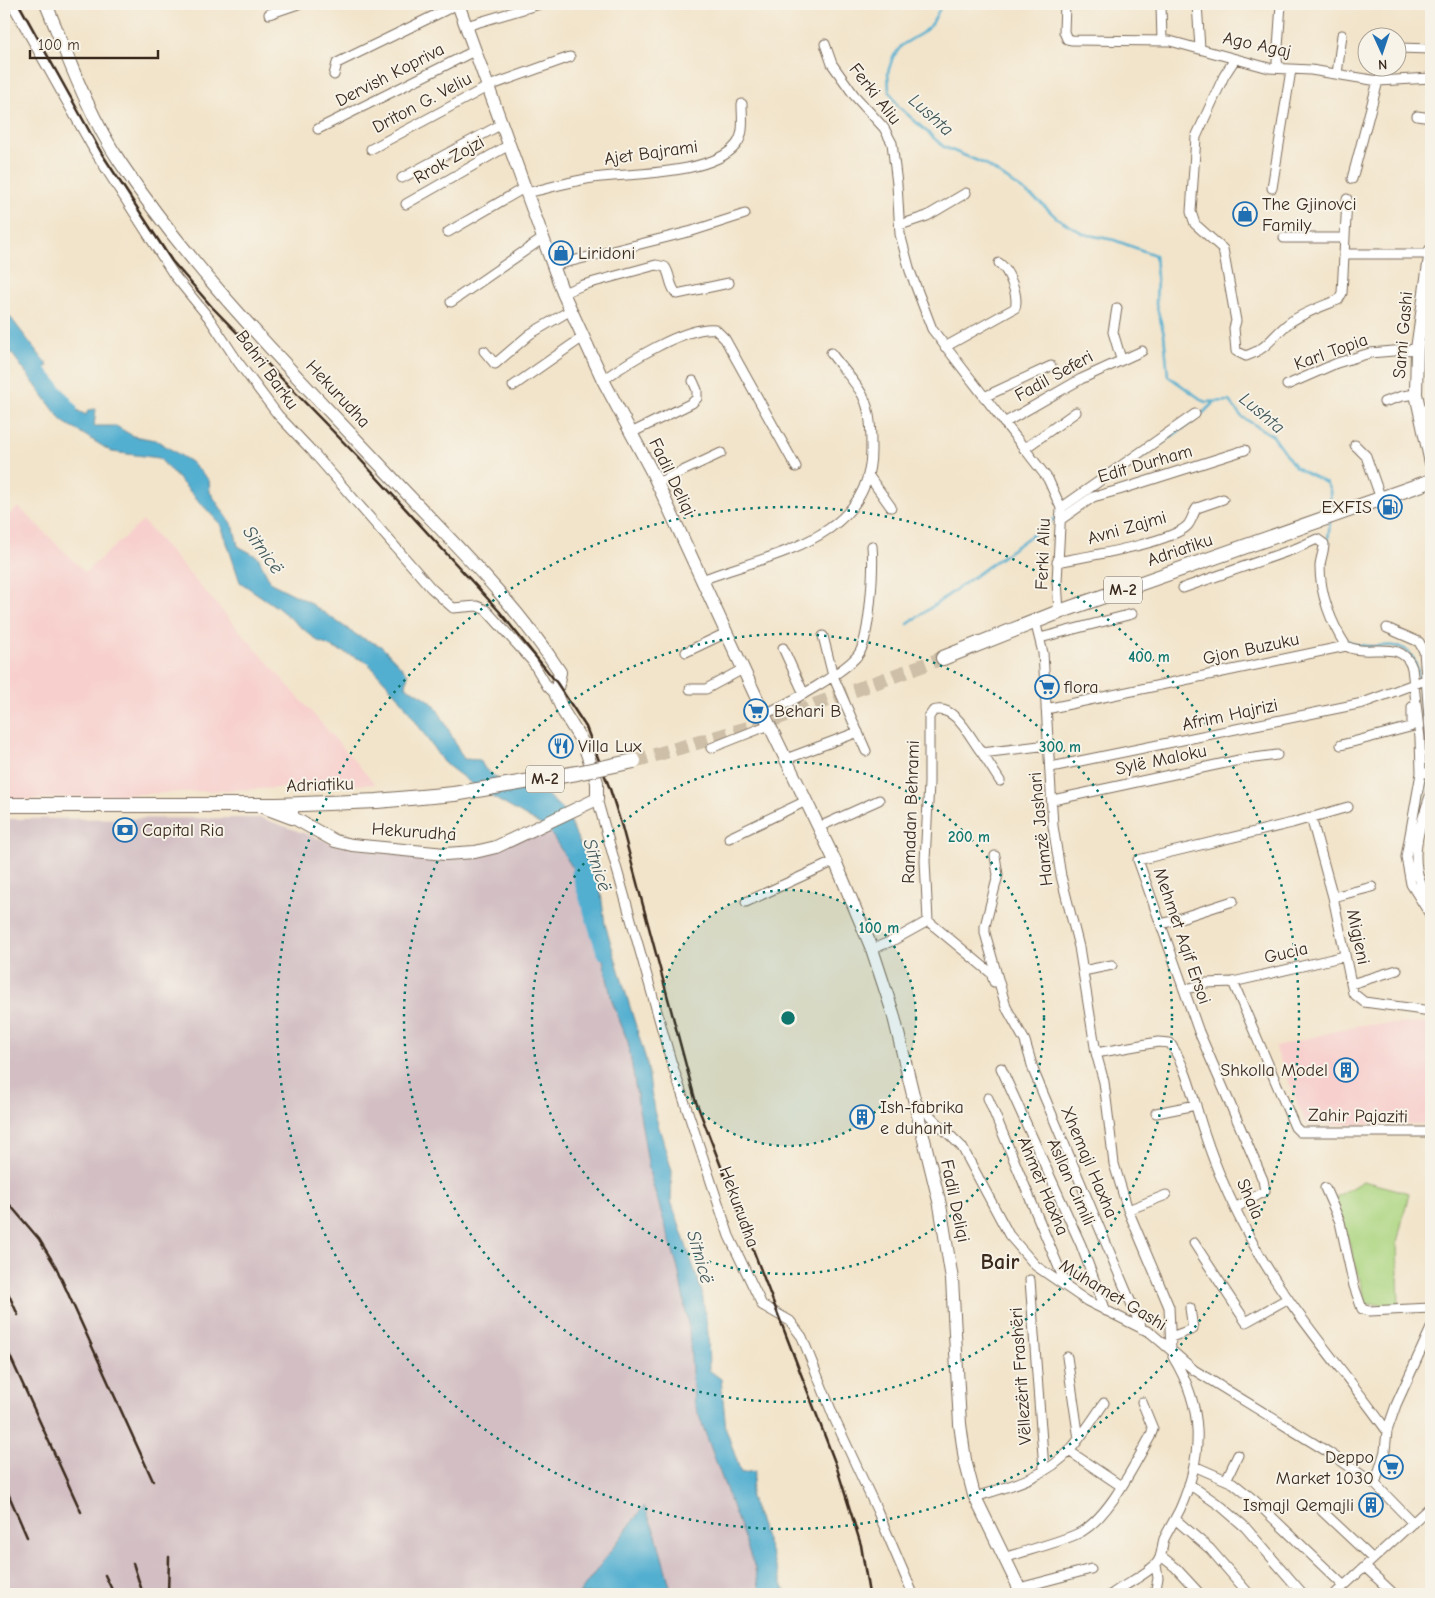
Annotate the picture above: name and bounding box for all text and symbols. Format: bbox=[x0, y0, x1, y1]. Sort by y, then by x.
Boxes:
scale bar bbox=[30, 28, 158, 60]
street label: Ago Agaj bbox=[1221, 28, 1293, 62]
north arrow bbox=[1358, 28, 1408, 78]
text: 100 m bbox=[38, 36, 80, 54]
street label: Dervish Kopriva bbox=[332, 39, 448, 111]
text: N bbox=[1378, 56, 1388, 73]
street label: Ferki Aliu bbox=[845, 59, 905, 129]
street label: Driton G. Veliu bbox=[369, 68, 475, 138]
water label: Lushta bbox=[904, 89, 958, 141]
street label: Rrok Zojzi bbox=[410, 131, 488, 189]
street label: Ajet Bajrami bbox=[603, 136, 699, 170]
place label: The Gjinovci Family bbox=[1262, 194, 1357, 236]
shop icon: The Gjinovci Family bbox=[1232, 201, 1258, 227]
shop icon: Liridoni bbox=[548, 240, 574, 266]
place label: Liridoni bbox=[578, 243, 635, 264]
street label: Sami Gashi bbox=[1389, 290, 1417, 380]
street label: Bahri Barku bbox=[231, 326, 303, 414]
street label: Karl Topia bbox=[1291, 329, 1371, 375]
street label: Fadil Seferi bbox=[1011, 346, 1097, 406]
street label: Hekurudha bbox=[301, 356, 375, 432]
water label: Lushta bbox=[1235, 388, 1289, 439]
street label: Fadil Deliqi bbox=[644, 435, 700, 519]
street label: Edit Durham bbox=[1095, 441, 1195, 487]
fuel station icon: EXFIS bbox=[1377, 494, 1403, 520]
place label: EXFIS bbox=[1321, 497, 1372, 518]
street label: Avni Zajmi bbox=[1085, 507, 1169, 549]
street label: Ferki Aliu bbox=[1031, 518, 1055, 590]
water label: Sitnicë bbox=[238, 522, 288, 579]
street label: Adriatiku bbox=[1145, 529, 1215, 571]
road number: M-2 bbox=[1104, 576, 1142, 604]
street label: Gjon Buzuku bbox=[1201, 629, 1301, 669]
text: 400 m bbox=[1128, 648, 1170, 666]
supermarket icon: flora bbox=[1034, 674, 1060, 700]
place label: flora bbox=[1063, 677, 1099, 698]
street label: Afrim Hajrizi bbox=[1180, 695, 1280, 735]
supermarket icon: Behari B bbox=[743, 698, 769, 724]
place label: Behari B bbox=[774, 701, 842, 722]
restaurant icon: Villa Lux bbox=[548, 733, 574, 759]
place label: Villa Lux bbox=[578, 736, 642, 757]
text: 300 m bbox=[1039, 738, 1081, 756]
street label: Ramadan Behrami bbox=[898, 740, 924, 884]
street label: Sylë Maloku bbox=[1113, 740, 1209, 780]
road number: M-2 bbox=[526, 766, 564, 792]
street label: Hamzë Jashari bbox=[1025, 771, 1057, 887]
street label: Adriatiku bbox=[286, 773, 354, 797]
bank icon: Capital Ria bbox=[112, 817, 138, 843]
street label: Hekurudha bbox=[371, 819, 457, 845]
place label: Capital Ria bbox=[142, 820, 224, 841]
text: 200 m bbox=[948, 828, 990, 846]
water label: Sitnicë bbox=[578, 836, 616, 895]
street label: Mehmet Aqif Ersoi bbox=[1149, 865, 1215, 1007]
street label: Migjeni bbox=[1342, 907, 1374, 967]
text: 100 m bbox=[859, 919, 899, 937]
street label: Gucia bbox=[1262, 938, 1310, 968]
centre of rings bbox=[779, 1009, 797, 1027]
building icon: Shkolla Model bbox=[1333, 1057, 1359, 1083]
place label: Shkolla Model bbox=[1220, 1060, 1328, 1081]
place label: Ish-fabrika e duhanit bbox=[880, 1097, 964, 1139]
street label: Xhemajl Haxha bbox=[1056, 1103, 1122, 1221]
building icon: Ish-fabrika e duhanit bbox=[849, 1104, 875, 1130]
street label: Zahir Pajaziti bbox=[1308, 1105, 1408, 1127]
street label: Ahmet Haxha bbox=[1013, 1134, 1073, 1238]
street label: Asllan Cimili bbox=[1042, 1135, 1100, 1229]
street label: Fadil Deliqi bbox=[936, 1158, 974, 1244]
street label: Hekurudha bbox=[715, 1164, 763, 1250]
street label: Shala bbox=[1232, 1175, 1268, 1223]
water label: Sitnicë bbox=[682, 1228, 718, 1287]
district label: Bair bbox=[981, 1249, 1020, 1275]
street label: Muhamet Gashi bbox=[1055, 1255, 1171, 1335]
street label: Vëllezërit Frashëri bbox=[1006, 1306, 1036, 1446]
place label: Deppo Market 1030 bbox=[1276, 1447, 1374, 1489]
supermarket icon: Deppo Market 1030 bbox=[1378, 1454, 1404, 1480]
building icon: Ismajl Qemajli bbox=[1358, 1492, 1384, 1518]
place label: Ismajl Qemajli bbox=[1243, 1495, 1354, 1516]

